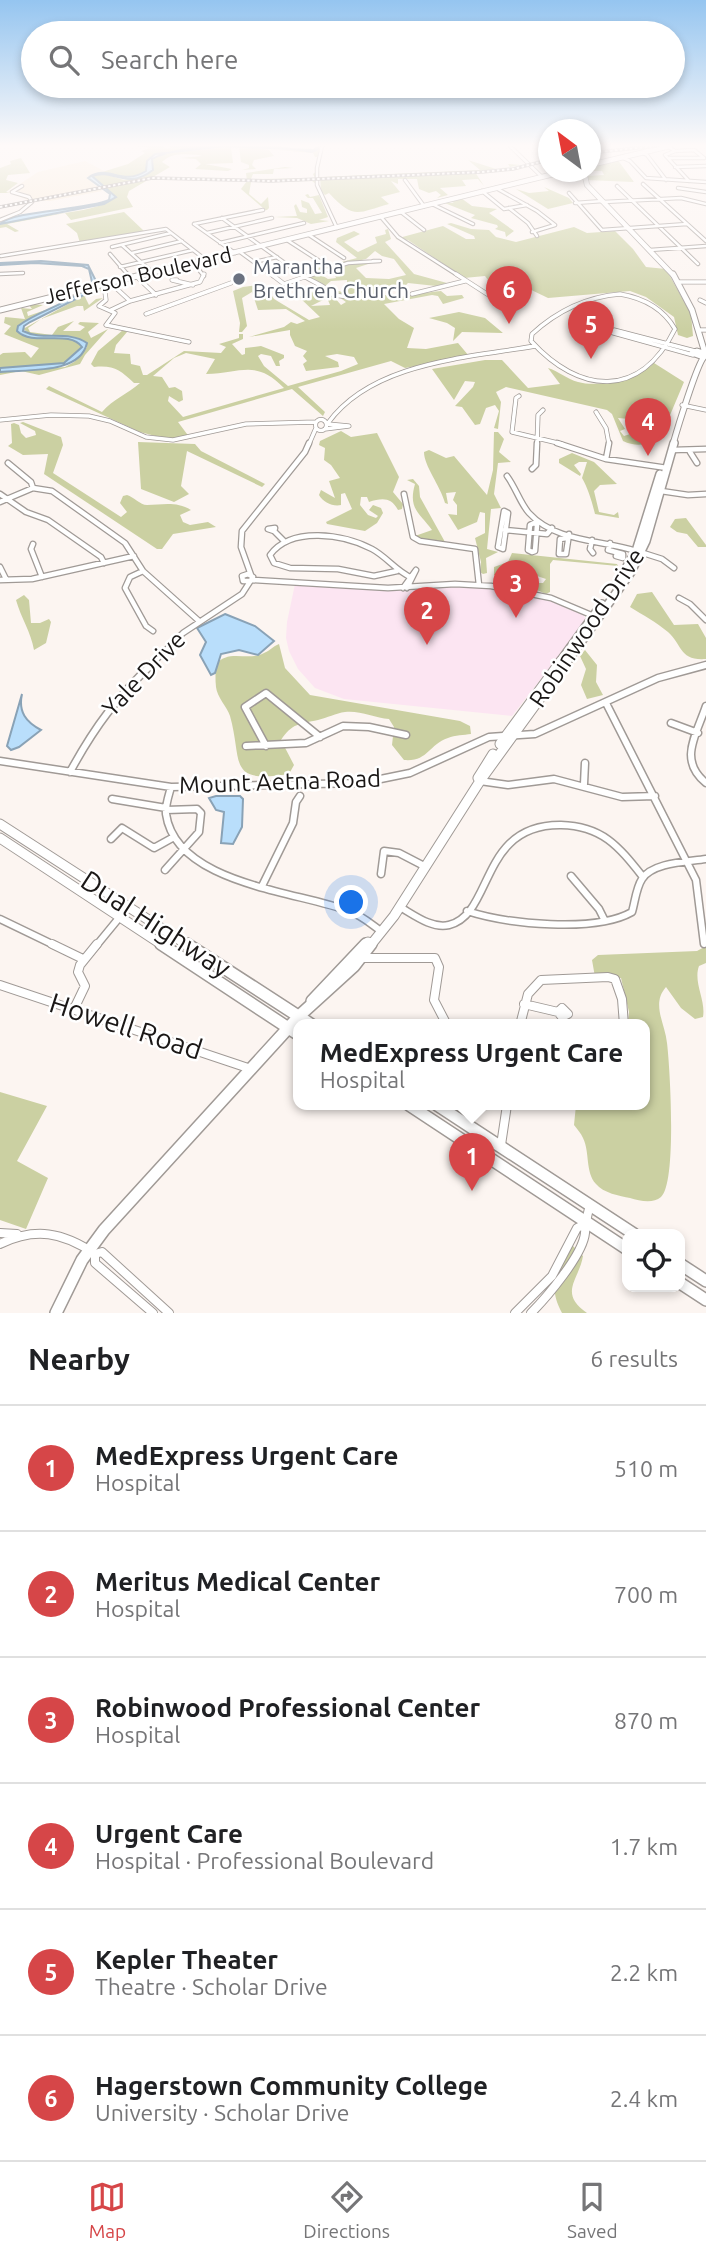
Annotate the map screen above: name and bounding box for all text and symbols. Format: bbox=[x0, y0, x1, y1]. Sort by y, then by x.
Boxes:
search box bbox=[21, 21, 685, 98]
icon: search bbox=[45, 41, 83, 79]
text: Search here bbox=[101, 45, 238, 74]
north arrow bbox=[538, 119, 601, 182]
street label: Jefferson Boulevard bbox=[42, 242, 234, 308]
place label: Marantha Brethren Church bbox=[253, 254, 409, 302]
pin: 6 bbox=[486, 266, 532, 324]
marker: Marantha Brethren Church bbox=[231, 271, 247, 287]
pin: 5 bbox=[568, 301, 614, 359]
pin: 4 bbox=[625, 398, 671, 456]
street label: Robinwood Drive bbox=[524, 543, 650, 712]
pin: 3 bbox=[493, 560, 539, 618]
pin: 2 bbox=[404, 587, 450, 645]
street label: Yale Drive bbox=[97, 626, 191, 722]
street label: Mount Aetna Road bbox=[178, 764, 382, 799]
street label: Dual Highway bbox=[76, 864, 237, 983]
your location bbox=[334, 885, 368, 919]
street label: Howell Road bbox=[46, 986, 206, 1065]
popup bbox=[293, 1019, 650, 1110]
text: MedExpress Urgent Care bbox=[320, 1038, 623, 1067]
text: Hospital bbox=[320, 1067, 405, 1092]
pin: 1 bbox=[449, 1133, 495, 1191]
map controls bbox=[622, 1229, 685, 1292]
button: locate bbox=[622, 1229, 685, 1292]
text: Nearby bbox=[28, 1342, 130, 1376]
text: 6 results bbox=[590, 1346, 678, 1371]
text: MedExpress Urgent Care bbox=[95, 1441, 398, 1470]
text: 1 bbox=[45, 1456, 57, 1481]
text: 510 m bbox=[614, 1456, 678, 1481]
text: Hospital bbox=[95, 1470, 180, 1495]
text: Meritus Medical Center bbox=[95, 1567, 380, 1596]
text: 2 bbox=[45, 1582, 57, 1607]
text: 700 m bbox=[614, 1582, 678, 1607]
text: Hospital bbox=[95, 1596, 180, 1621]
text: Robinwood Professional Center bbox=[95, 1693, 480, 1722]
text: 3 bbox=[45, 1708, 57, 1733]
text: 870 m bbox=[614, 1708, 678, 1733]
text: Hospital bbox=[95, 1722, 180, 1747]
text: Urgent Care bbox=[95, 1819, 243, 1848]
text: 4 bbox=[45, 1834, 57, 1859]
text: 1.7 km bbox=[610, 1834, 678, 1859]
text: Hospital · Professional Boulevard bbox=[95, 1848, 434, 1873]
text: Kepler Theater bbox=[95, 1945, 278, 1974]
text: 5 bbox=[45, 1960, 57, 1985]
text: 2.2 km bbox=[610, 1960, 678, 1985]
text: Theatre · Scholar Drive bbox=[95, 1974, 328, 1999]
text: Hagerstown Community College bbox=[95, 2071, 488, 2100]
text: 6 bbox=[45, 2086, 57, 2111]
text: 2.4 km bbox=[610, 2086, 678, 2111]
text: University · Scholar Drive bbox=[95, 2100, 349, 2125]
tab: Map bbox=[88, 2178, 126, 2242]
tab: Directions bbox=[303, 2178, 390, 2242]
tab: Saved bbox=[567, 2178, 618, 2242]

